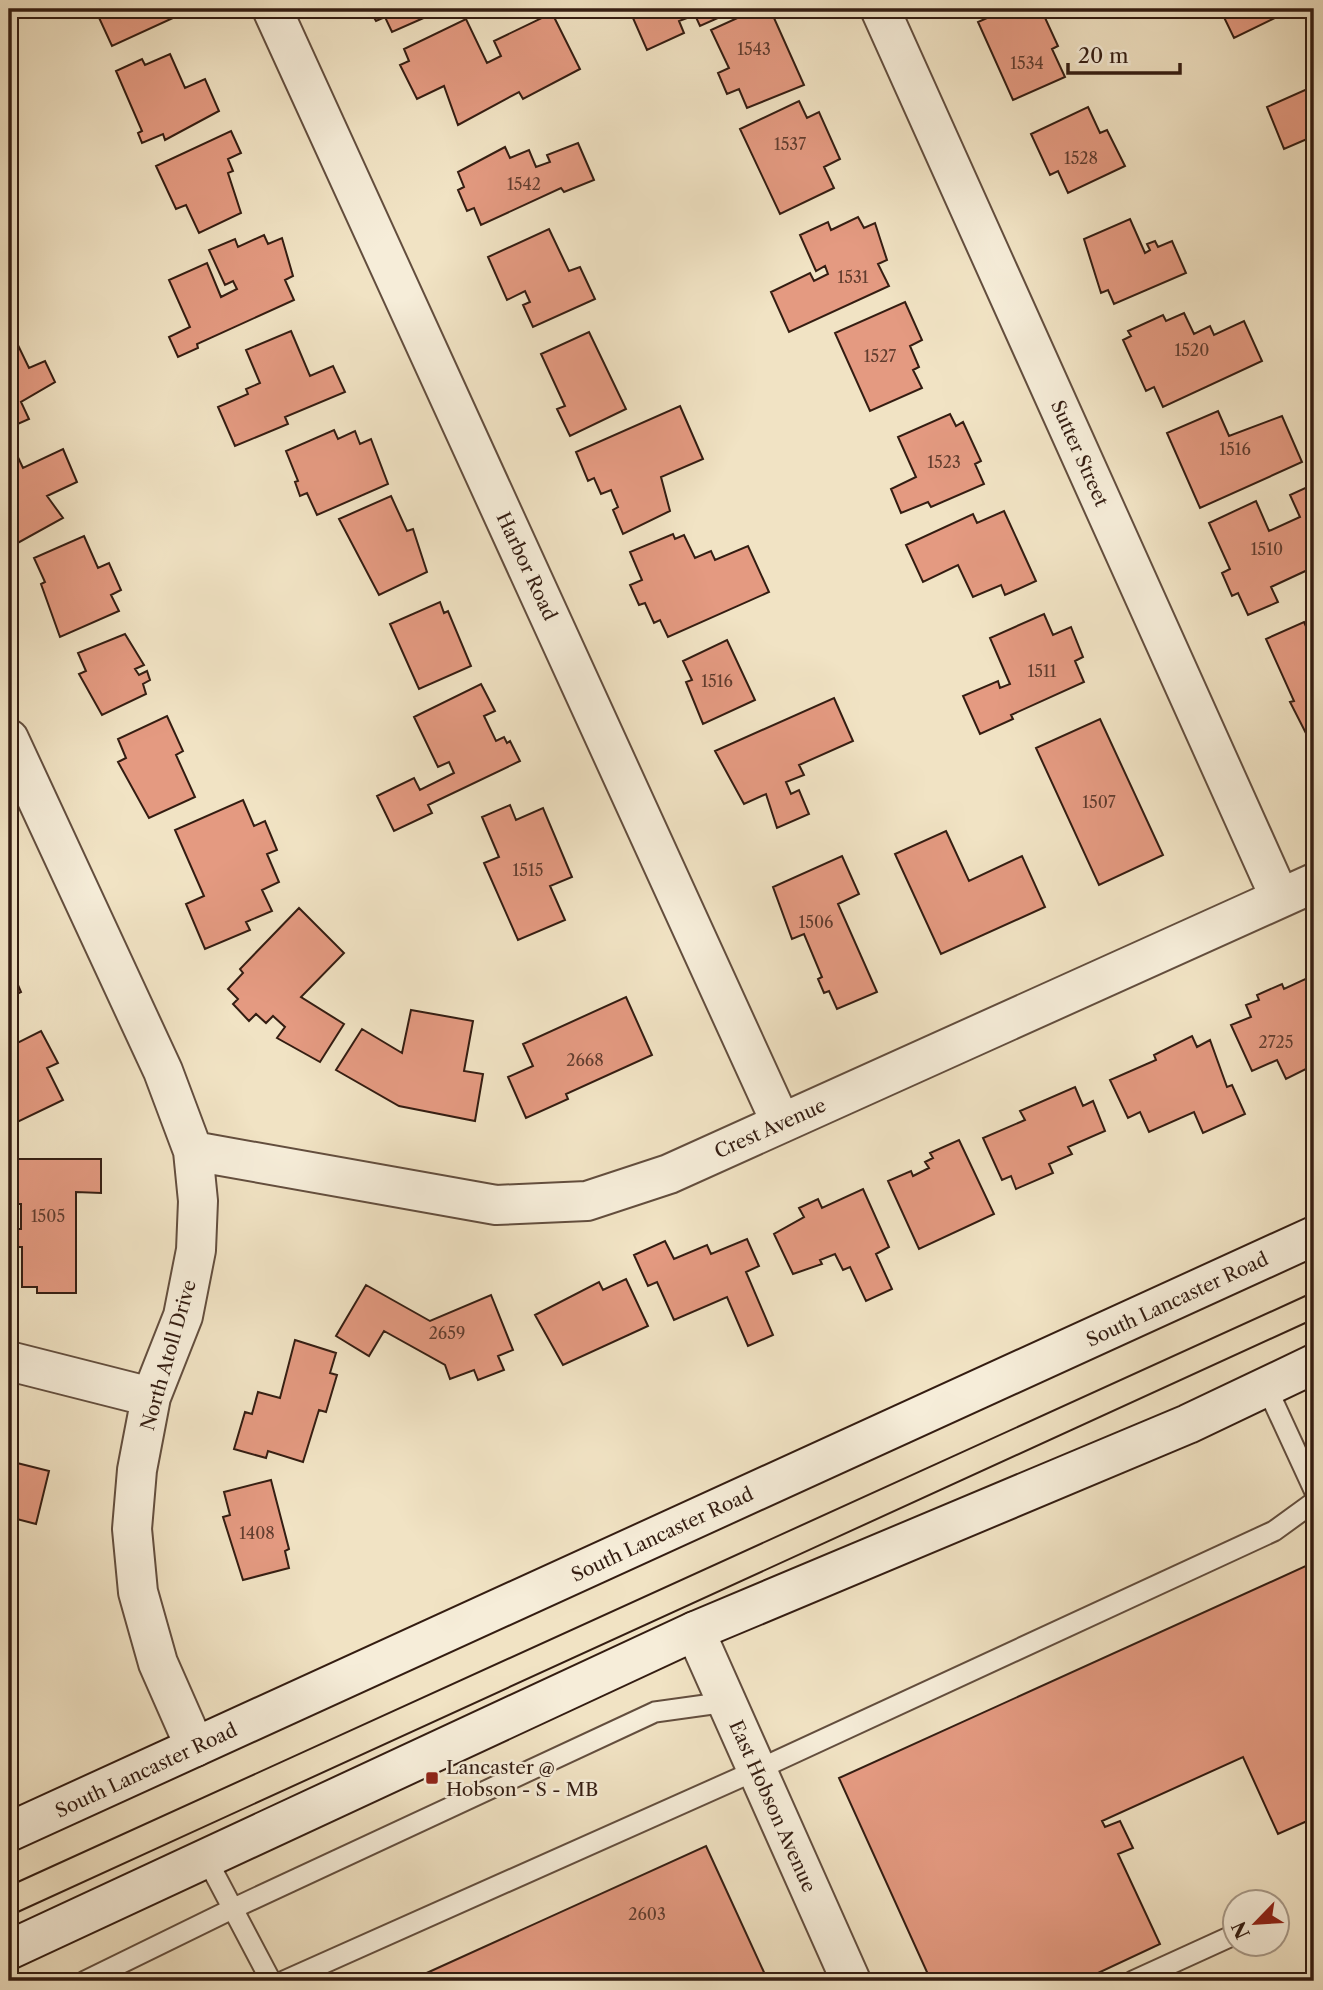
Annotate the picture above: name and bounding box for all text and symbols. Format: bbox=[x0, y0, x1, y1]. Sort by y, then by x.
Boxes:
scale bar bbox=[1068, 32, 1180, 76]
house number: 1543 bbox=[737, 39, 771, 59]
text: 20 m bbox=[1078, 43, 1129, 68]
house number: 1534 bbox=[1010, 53, 1044, 73]
house number: 1537 bbox=[774, 134, 806, 154]
house number: 1528 bbox=[1064, 148, 1098, 168]
house number: 1542 bbox=[507, 174, 541, 194]
house number: 1531 bbox=[838, 267, 869, 287]
house number: 1520 bbox=[1175, 340, 1209, 360]
house number: 1527 bbox=[864, 346, 896, 366]
street label: Sutter Street bbox=[1046, 397, 1113, 510]
house number: 1516 bbox=[1219, 439, 1251, 459]
house number: 1523 bbox=[927, 452, 961, 472]
street label: Harbor Road bbox=[491, 508, 562, 624]
house number: 1510 bbox=[1251, 539, 1283, 559]
house number: 1511 bbox=[1028, 661, 1057, 681]
house number: 1516 bbox=[701, 671, 733, 691]
house number: 1507 bbox=[1082, 792, 1116, 812]
house number: 1515 bbox=[513, 860, 543, 880]
house number: 1506 bbox=[799, 912, 833, 932]
house number: 2725 bbox=[1259, 1032, 1293, 1052]
house number: 2668 bbox=[566, 1050, 604, 1070]
street label: Crest Avenue bbox=[711, 1094, 830, 1163]
house number: 1505 bbox=[31, 1206, 65, 1226]
street label: South Lancaster Road bbox=[1083, 1247, 1272, 1352]
street label: North Atoll Drive bbox=[136, 1277, 201, 1433]
house number: 2659 bbox=[429, 1323, 465, 1343]
street label: South Lancaster Road bbox=[568, 1482, 757, 1587]
house number: 1408 bbox=[239, 1523, 275, 1543]
street label: East Hobson Avenue bbox=[724, 1717, 821, 1896]
street label: South Lancaster Road bbox=[52, 1718, 241, 1823]
place label: Lancaster @ Hobson - S - MB bbox=[446, 1756, 598, 1801]
marker: Lancaster @ Hobson - S - MB bbox=[424, 1770, 440, 1786]
north arrow bbox=[1222, 1888, 1292, 1958]
house number: 2603 bbox=[628, 1904, 666, 1924]
text: N bbox=[1227, 1918, 1255, 1942]

